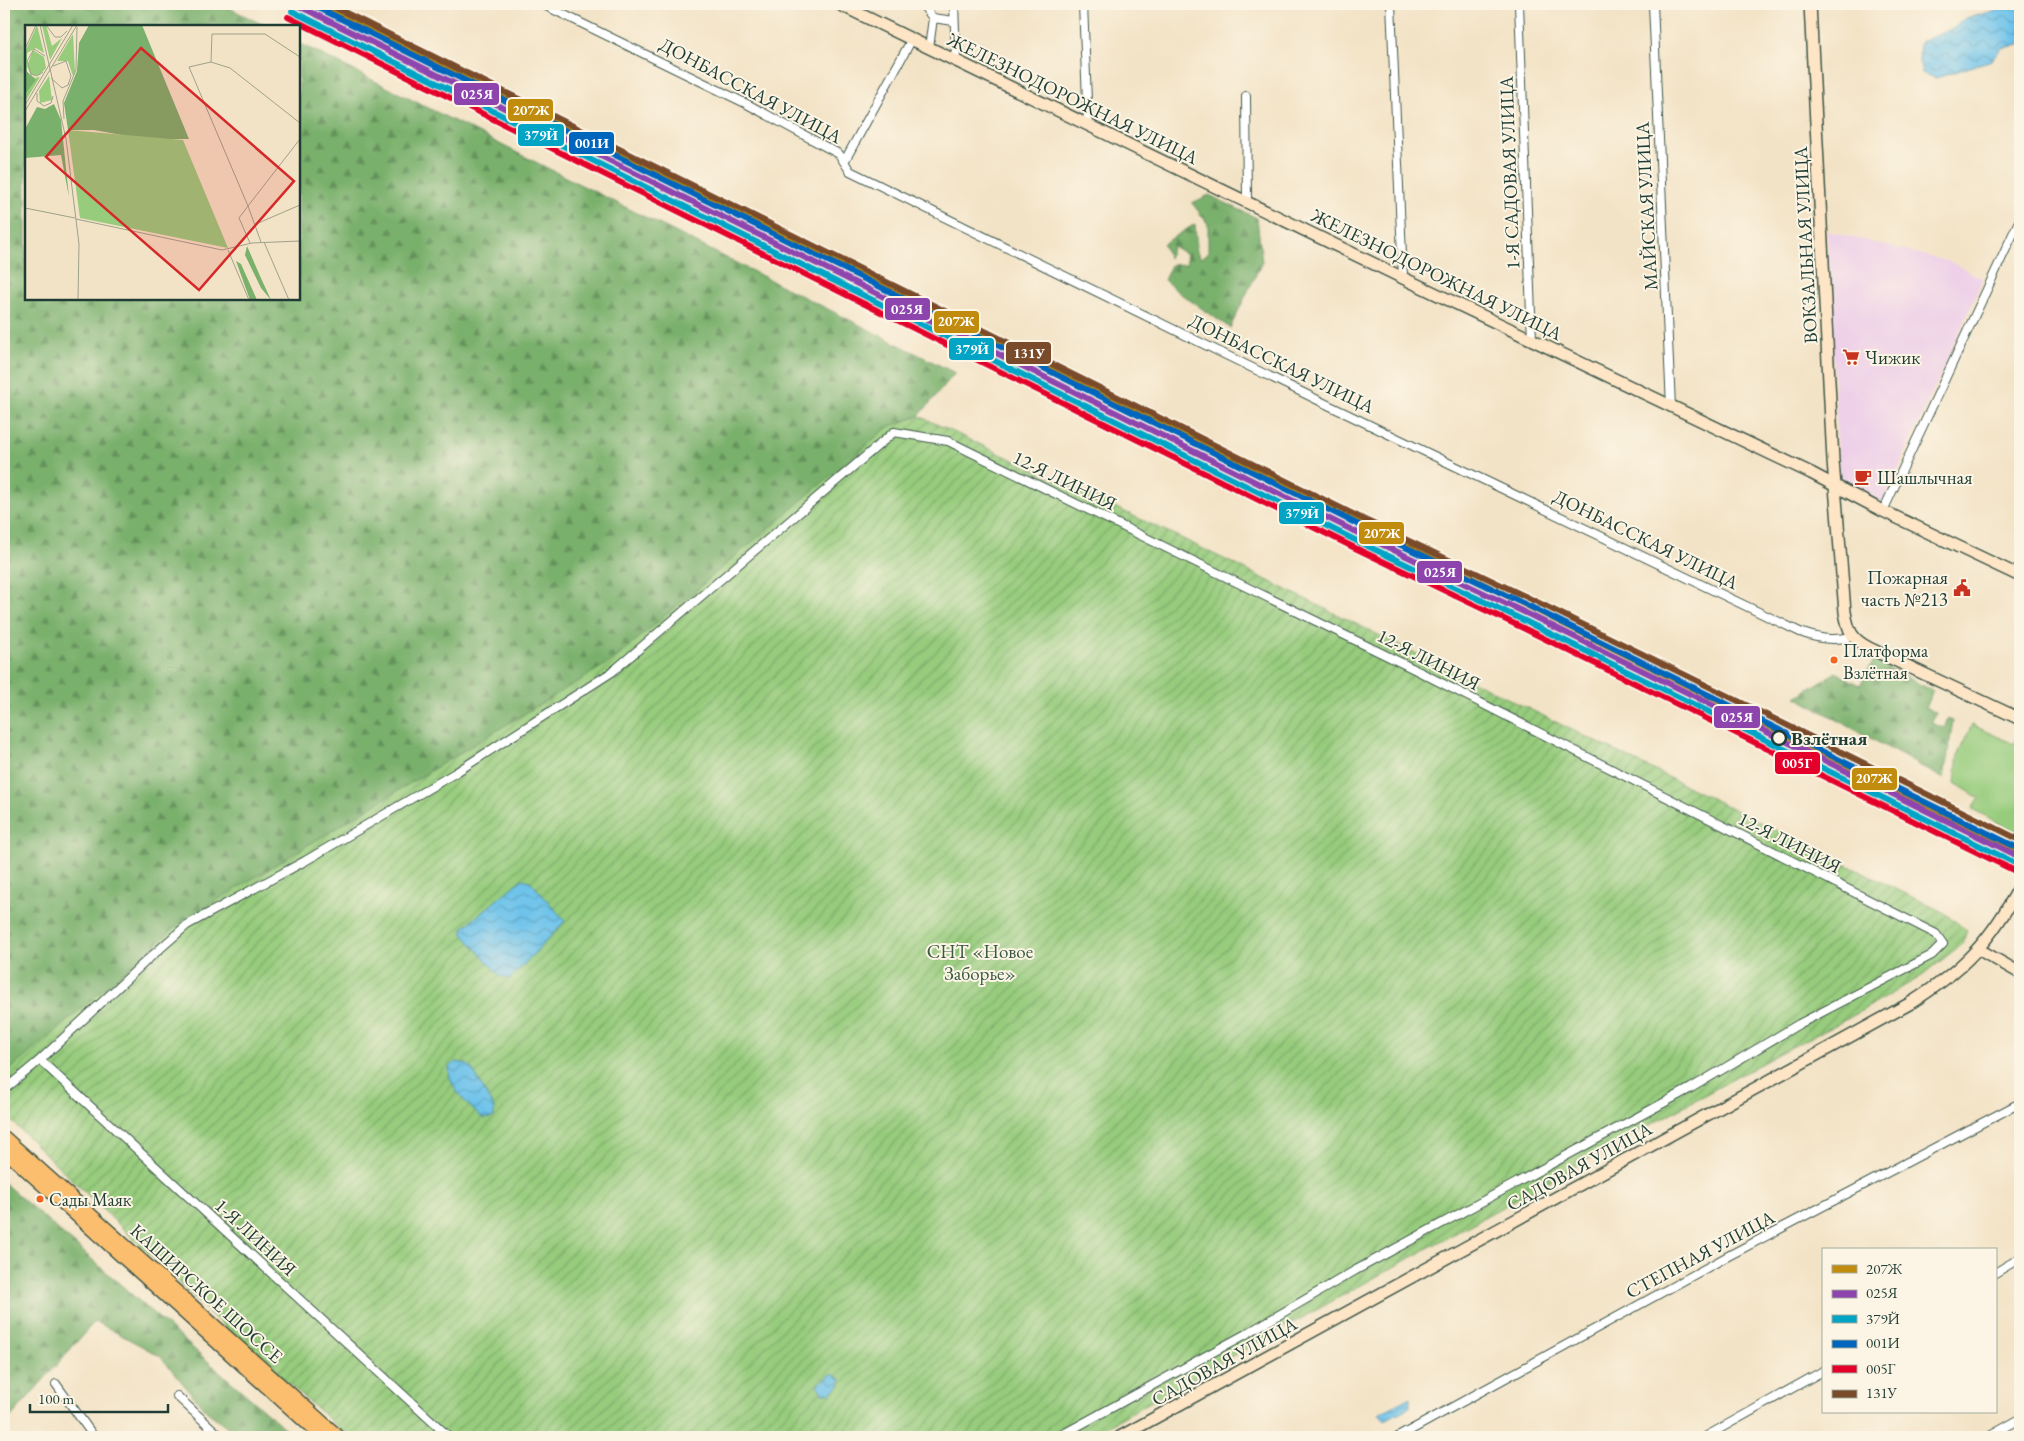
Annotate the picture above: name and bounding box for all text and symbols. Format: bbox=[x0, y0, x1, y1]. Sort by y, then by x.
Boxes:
inset map bbox=[25, 25, 300, 300]
street label: ЖЕЛЕЗНОДОРОЖНАЯ УЛИЦА bbox=[942, 26, 1203, 171]
street label: ДОНБАССКАЯ УЛИЦА bbox=[655, 32, 847, 150]
street label: 1-Я САДОВАЯ УЛИЦА bbox=[1494, 75, 1525, 270]
line badge: 025Я bbox=[453, 82, 500, 106]
text: 025Я bbox=[461, 85, 493, 103]
line badge: 207Ж bbox=[507, 98, 554, 122]
text: 207Ж bbox=[513, 101, 550, 119]
street label: МАЙСКАЯ УЛИЦА bbox=[1630, 120, 1663, 291]
line badge: 379Й bbox=[517, 123, 565, 147]
text: 379Й bbox=[524, 126, 558, 144]
line badge: 001И bbox=[568, 131, 615, 155]
text: 001И bbox=[575, 134, 609, 152]
street label: ВОКЗАЛЬНАЯ УЛИЦА bbox=[1788, 145, 1823, 344]
street label: ЖЕЛЕЗНОДОРОЖНАЯ УЛИЦА bbox=[1306, 202, 1567, 347]
line badge: 025Я bbox=[884, 297, 931, 321]
text: 025Я bbox=[891, 300, 923, 318]
street label: ДОНБАССКАЯ УЛИЦА bbox=[1185, 308, 1379, 420]
line badge: 207Ж bbox=[933, 310, 980, 334]
text: 207Ж bbox=[938, 312, 975, 330]
line badge: 379Й bbox=[948, 337, 995, 361]
text: 379Й bbox=[955, 340, 989, 358]
line badge: 131У bbox=[1005, 341, 1052, 365]
text: 131У bbox=[1013, 344, 1045, 362]
place label: Чижик bbox=[1865, 345, 1920, 370]
supermarket icon: Чижик bbox=[1841, 347, 1861, 367]
street label: 12-Я ЛИНИЯ bbox=[1009, 445, 1121, 516]
place label: Шашлычная bbox=[1877, 465, 1973, 490]
cafe icon: Шашлычная bbox=[1853, 467, 1873, 487]
street label: ДОНБАССКАЯ УЛИЦА bbox=[1549, 484, 1743, 596]
line badge: 379Й bbox=[1278, 501, 1325, 525]
text: 379Й bbox=[1285, 504, 1319, 522]
line badge: 207Ж bbox=[1358, 521, 1405, 545]
text: 207Ж bbox=[1364, 524, 1401, 542]
line badge: 025Я bbox=[1416, 560, 1463, 584]
text: 025Я bbox=[1424, 563, 1456, 581]
place label: Пожарная часть №213 bbox=[1861, 565, 1948, 612]
public building icon: Пожарная часть №213 bbox=[1952, 578, 1972, 598]
street label: 12-Я ЛИНИЯ bbox=[1373, 623, 1485, 696]
place label: Платформа Взлётная bbox=[1843, 639, 1929, 684]
marker: Платформа Взлётная bbox=[1829, 655, 1839, 665]
line badge: 025Я bbox=[1713, 705, 1761, 729]
text: 025Я bbox=[1721, 708, 1753, 726]
place label: Взлётная bbox=[1791, 726, 1867, 751]
marker: Взлётная bbox=[1771, 730, 1787, 746]
line badge: 005Г bbox=[1774, 751, 1821, 775]
text: 005Г bbox=[1782, 754, 1812, 772]
line badge: 207Ж bbox=[1851, 767, 1898, 791]
text: 207Ж bbox=[1856, 769, 1893, 787]
street label: 12-Я ЛИНИЯ bbox=[1734, 806, 1846, 879]
park label: СНТ «Новое Заборье» bbox=[927, 939, 1033, 986]
street label: САДОВАЯ УЛИЦА bbox=[1502, 1116, 1657, 1217]
place label: Сады Маяк bbox=[49, 1188, 132, 1211]
street label: 1-Я ЛИНИЯ bbox=[209, 1193, 302, 1282]
marker: Сады Маяк bbox=[35, 1194, 45, 1204]
street label: СТЕПНАЯ УЛИЦА bbox=[1621, 1204, 1780, 1304]
street label: КАШИРСКОЕ ШОССЕ bbox=[125, 1218, 288, 1369]
legend bbox=[1822, 1248, 1996, 1414]
text: 207Ж bbox=[1866, 1259, 1903, 1278]
text: 025Я bbox=[1866, 1283, 1898, 1302]
text: 379Й bbox=[1866, 1309, 1900, 1328]
street label: САДОВАЯ УЛИЦА bbox=[1147, 1311, 1302, 1412]
text: 001И bbox=[1866, 1333, 1900, 1352]
text: 005Г bbox=[1866, 1359, 1896, 1378]
scale bar bbox=[30, 1381, 168, 1413]
text: 131У bbox=[1866, 1383, 1898, 1402]
text: 100 m bbox=[38, 1389, 75, 1408]

